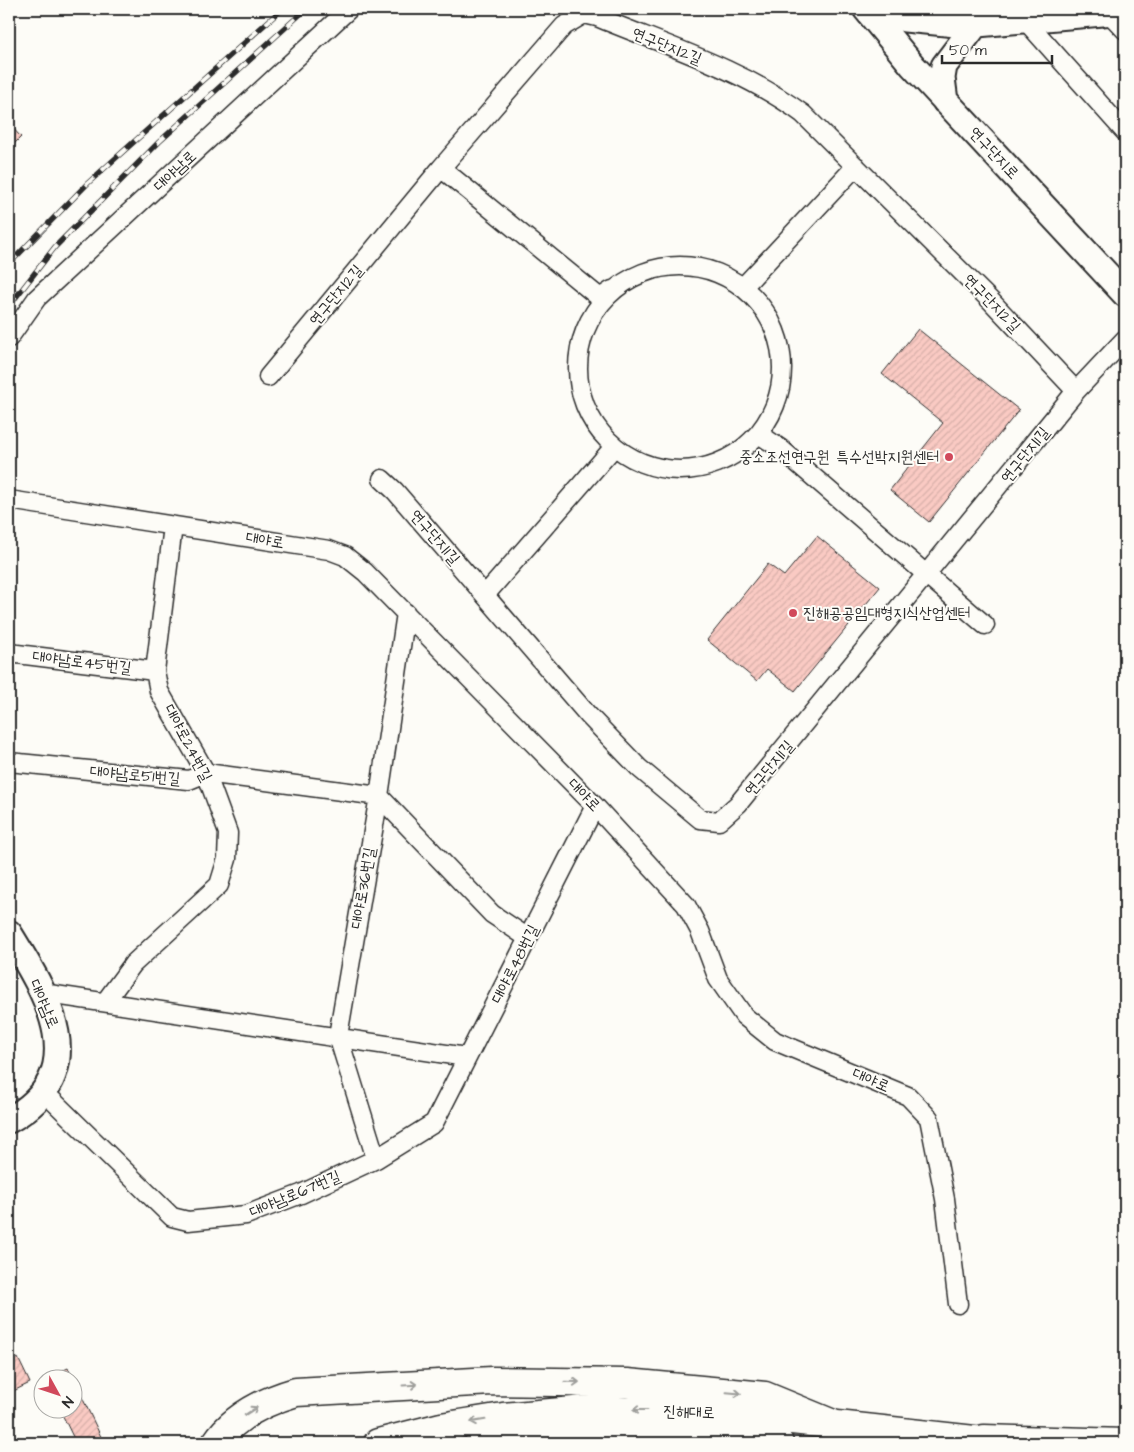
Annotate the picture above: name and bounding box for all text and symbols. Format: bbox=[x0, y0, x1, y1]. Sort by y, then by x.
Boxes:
street label: 연구단지2길 bbox=[629, 22, 705, 70]
scale bar bbox=[942, 32, 1052, 64]
text: 50 m bbox=[949, 40, 987, 61]
street label: 연구단지로 bbox=[964, 122, 1024, 184]
street label: 대야남로 bbox=[149, 145, 201, 197]
street label: 연구단지2길 bbox=[304, 260, 368, 330]
street label: 연구단지2길 bbox=[959, 269, 1026, 337]
street label: 연구단지1길 bbox=[996, 422, 1055, 488]
place label: 중소조선연구원 특수선박지원센터 bbox=[739, 446, 939, 468]
marker: 중소조선연구원 특수선박지원센터 bbox=[943, 451, 955, 463]
street label: 연구단지1길 bbox=[405, 505, 465, 569]
street label: 대야로 bbox=[244, 526, 286, 554]
place label: 진해공공임대형지식산업센터 bbox=[803, 602, 970, 624]
marker: 진해공공임대형지식산업센터 bbox=[787, 607, 799, 619]
street label: 대야남로45번길 bbox=[31, 645, 133, 679]
street label: 대야로24번길 bbox=[158, 701, 218, 786]
street label: 연구단지1길 bbox=[739, 735, 799, 801]
street label: 대야남로51번길 bbox=[89, 760, 181, 790]
street label: 대야로 bbox=[563, 773, 605, 817]
street label: 대야로36번길 bbox=[345, 845, 381, 931]
street label: 대야로48번길 bbox=[486, 921, 544, 1007]
street label: 대야남로 bbox=[24, 976, 64, 1032]
street label: 대야로 bbox=[849, 1062, 893, 1098]
street label: 대야남로67번길 bbox=[246, 1165, 344, 1223]
north arrow bbox=[32, 1370, 82, 1420]
one-way arrow bbox=[564, 1377, 580, 1387]
one-way arrow bbox=[401, 1381, 417, 1390]
one-way arrow bbox=[726, 1388, 742, 1397]
text: N bbox=[57, 1392, 78, 1412]
street label: 진해대로 bbox=[663, 1400, 715, 1424]
one-way arrow bbox=[632, 1405, 648, 1415]
one-way arrow bbox=[244, 1406, 258, 1416]
one-way arrow bbox=[470, 1416, 486, 1426]

